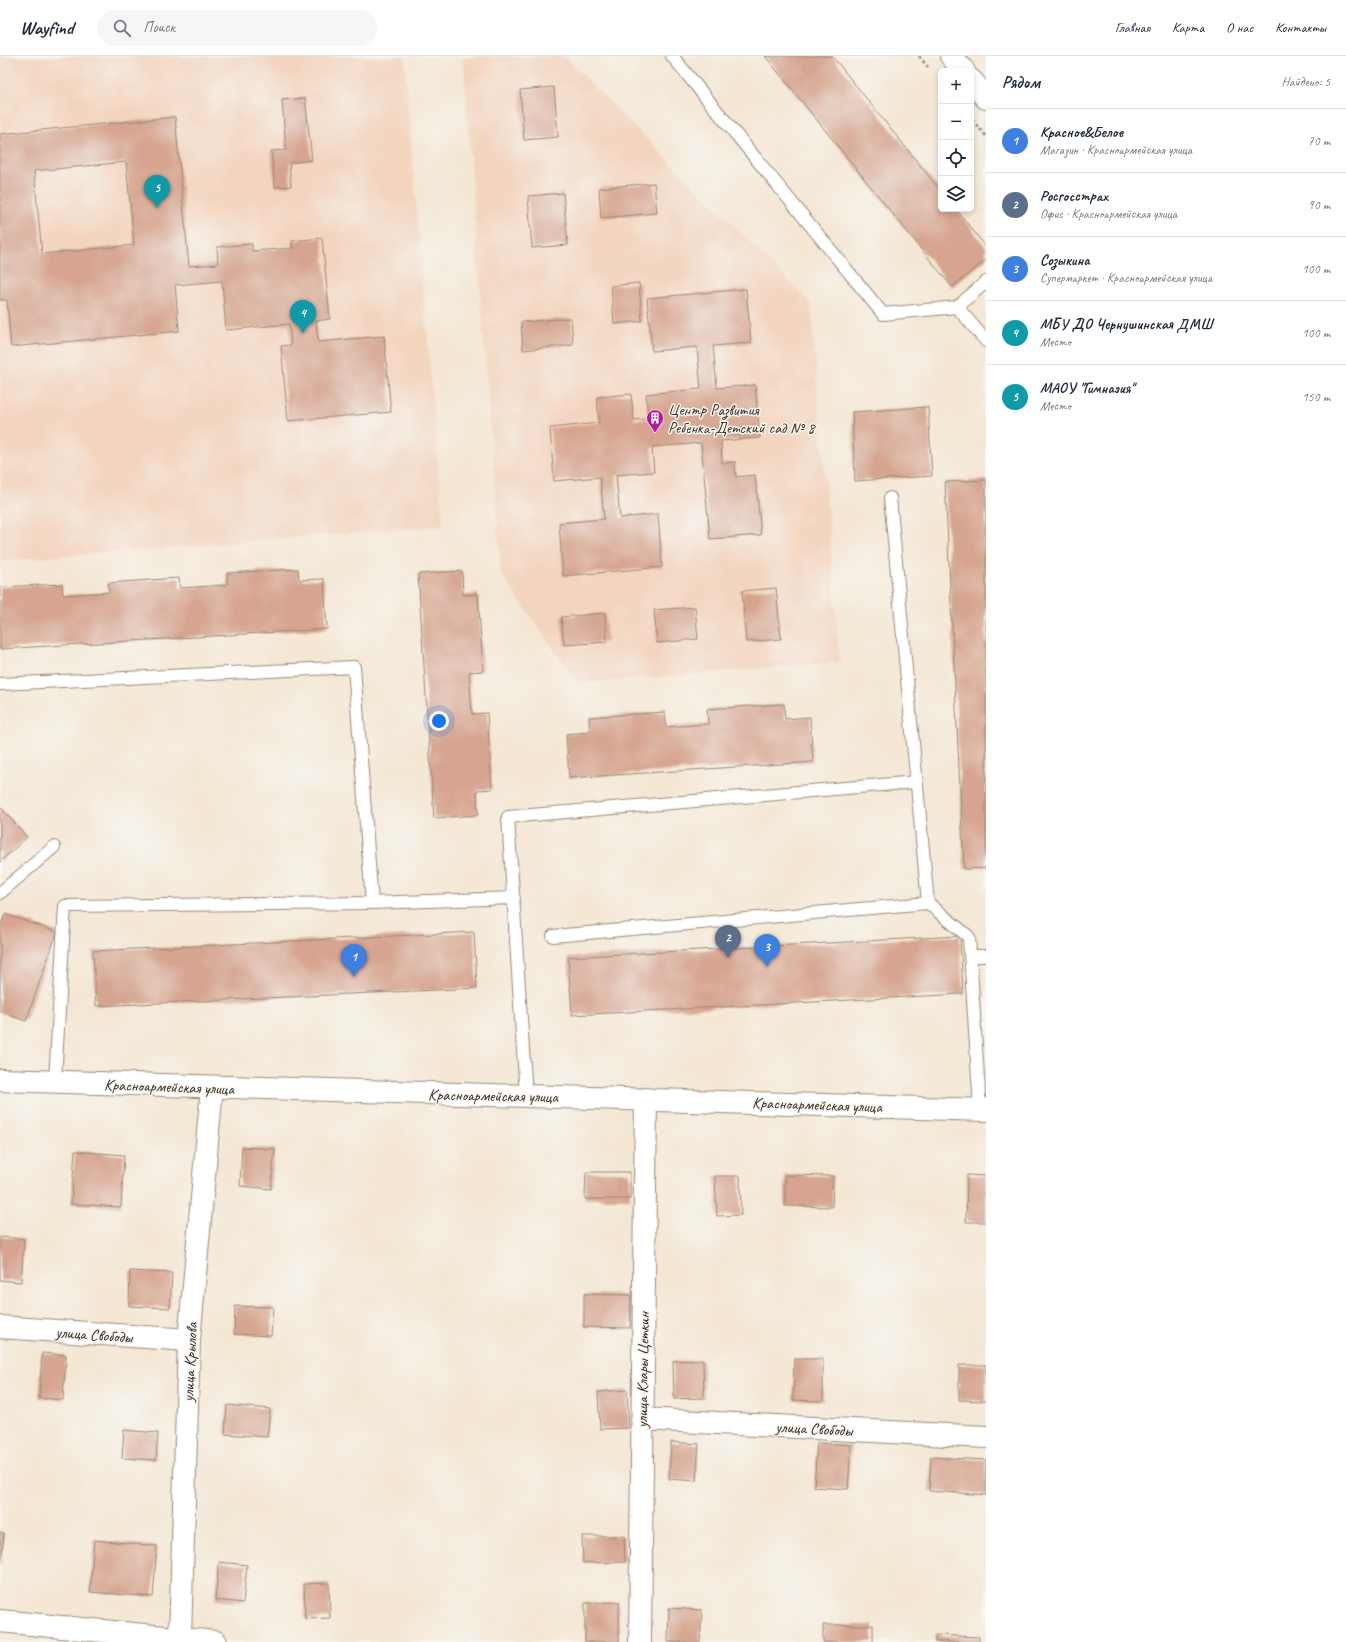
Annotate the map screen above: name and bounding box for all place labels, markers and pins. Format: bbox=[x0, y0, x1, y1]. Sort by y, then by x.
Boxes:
pin: 5 bbox=[144, 175, 170, 208]
pin: 4 bbox=[290, 300, 316, 333]
place label: Центр Развития Ребенка-Детский сад № 8 bbox=[668, 400, 816, 438]
building icon: Центр Развития Ребенка-Детский сад № 8 bbox=[645, 408, 665, 433]
pin: 2 bbox=[715, 925, 741, 958]
pin: 3 bbox=[754, 934, 780, 967]
pin: 1 bbox=[341, 944, 367, 977]

